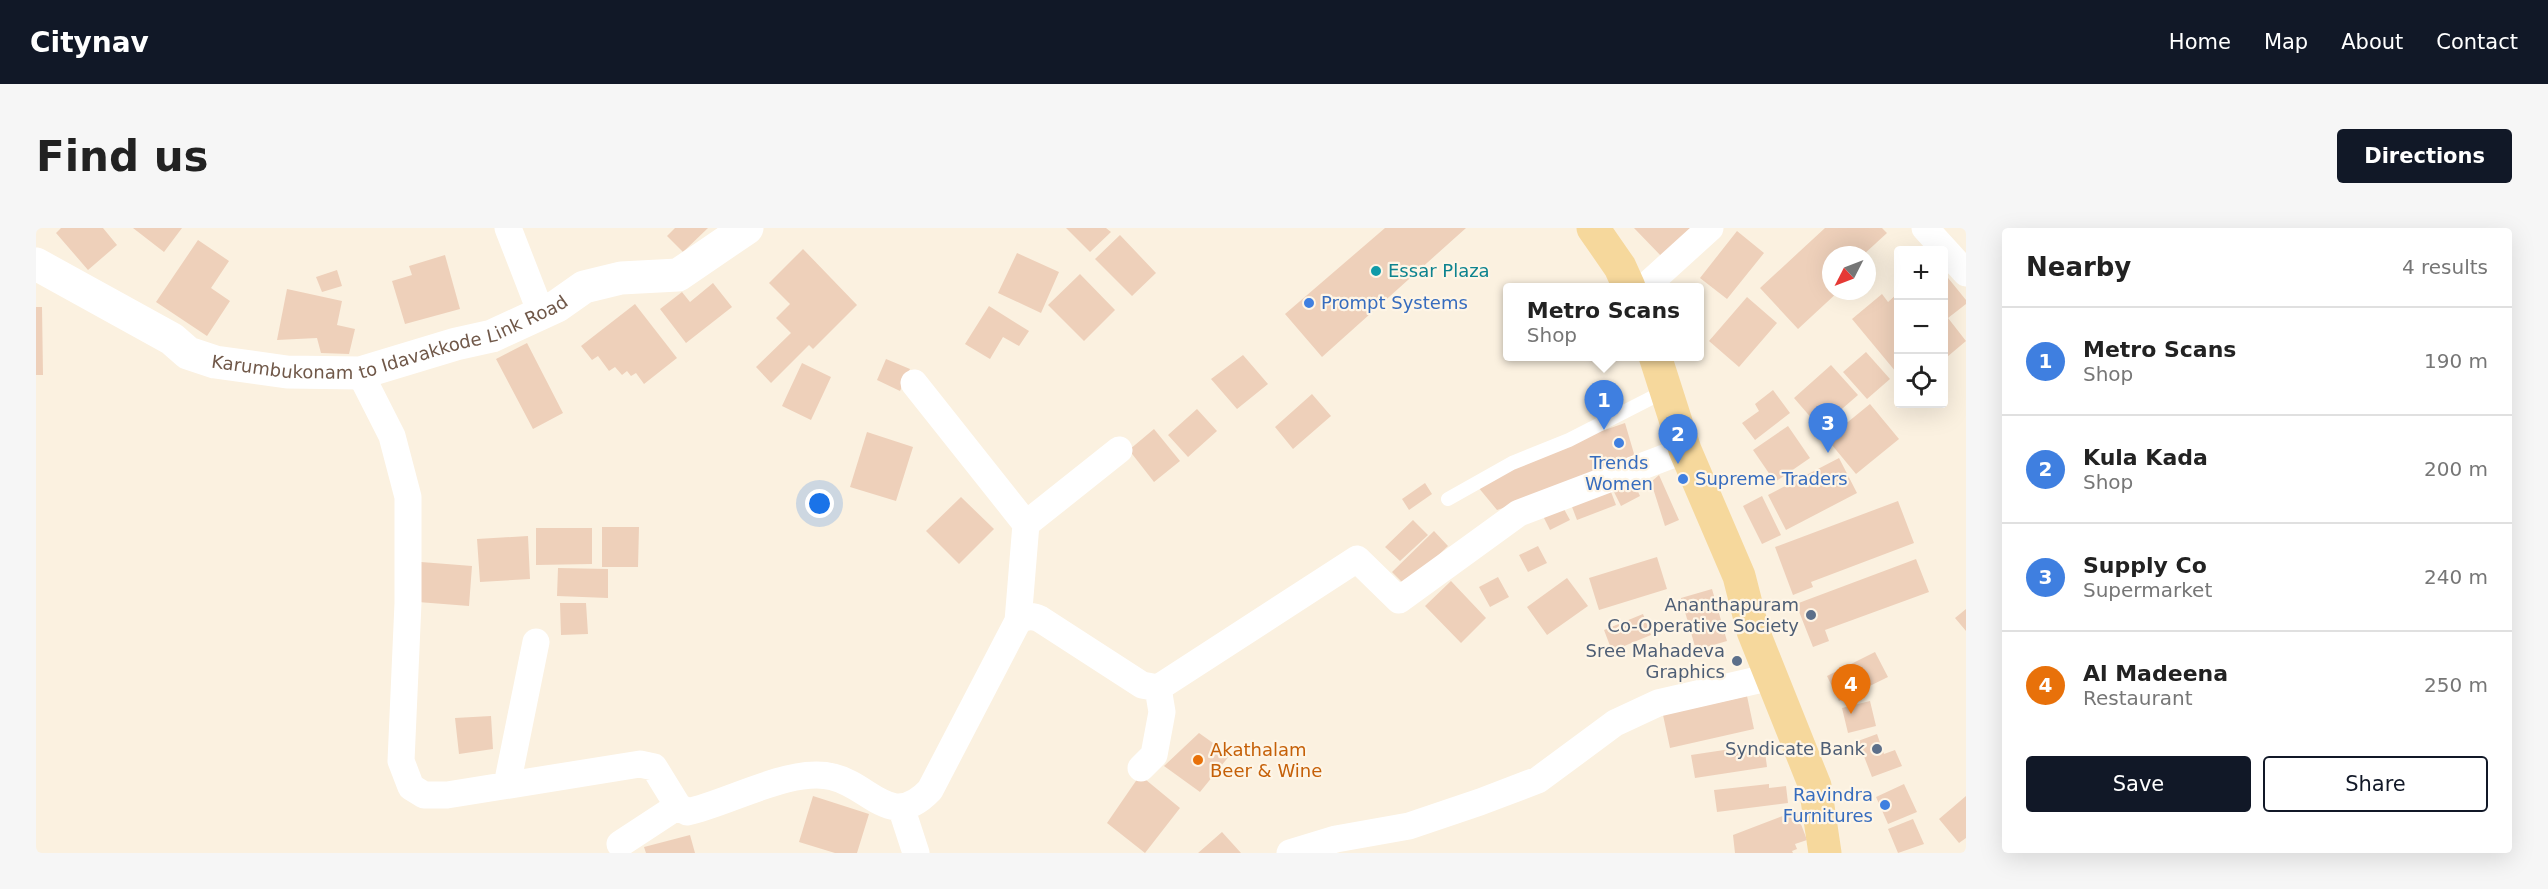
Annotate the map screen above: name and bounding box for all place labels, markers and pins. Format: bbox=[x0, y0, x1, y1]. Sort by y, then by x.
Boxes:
place label: Essar Plaza bbox=[1388, 260, 1490, 281]
marker: Essar Plaza bbox=[1369, 264, 1383, 278]
place label: Prompt Systems bbox=[1321, 292, 1468, 313]
marker: Prompt Systems bbox=[1302, 296, 1316, 310]
pin: 1 bbox=[1584, 380, 1624, 430]
pin: 3 bbox=[1808, 404, 1848, 453]
pin: 2 bbox=[1658, 414, 1698, 464]
marker: Trends Women bbox=[1612, 436, 1626, 450]
place label: Trends Women bbox=[1585, 452, 1653, 494]
place label: Supreme Traders bbox=[1695, 468, 1848, 489]
marker: Supreme Traders bbox=[1676, 472, 1690, 486]
place label: Ananthapuram Co-Operative Society bbox=[1607, 594, 1799, 636]
marker: Ananthapuram Co-Operative Society bbox=[1804, 608, 1818, 622]
place label: Sree Mahadeva Graphics bbox=[1586, 640, 1725, 682]
marker: Sree Mahadeva Graphics bbox=[1730, 654, 1744, 668]
pin: 4 bbox=[1832, 664, 1870, 714]
place label: Syndicate Bank bbox=[1725, 738, 1866, 759]
place label: Akathalam Beer & Wine bbox=[1210, 739, 1322, 781]
marker: Syndicate Bank bbox=[1870, 742, 1884, 756]
marker: Akathalam Beer & Wine bbox=[1191, 753, 1205, 767]
place label: Ravindra Furnitures bbox=[1783, 784, 1873, 826]
marker: Ravindra Furnitures bbox=[1878, 798, 1892, 812]

